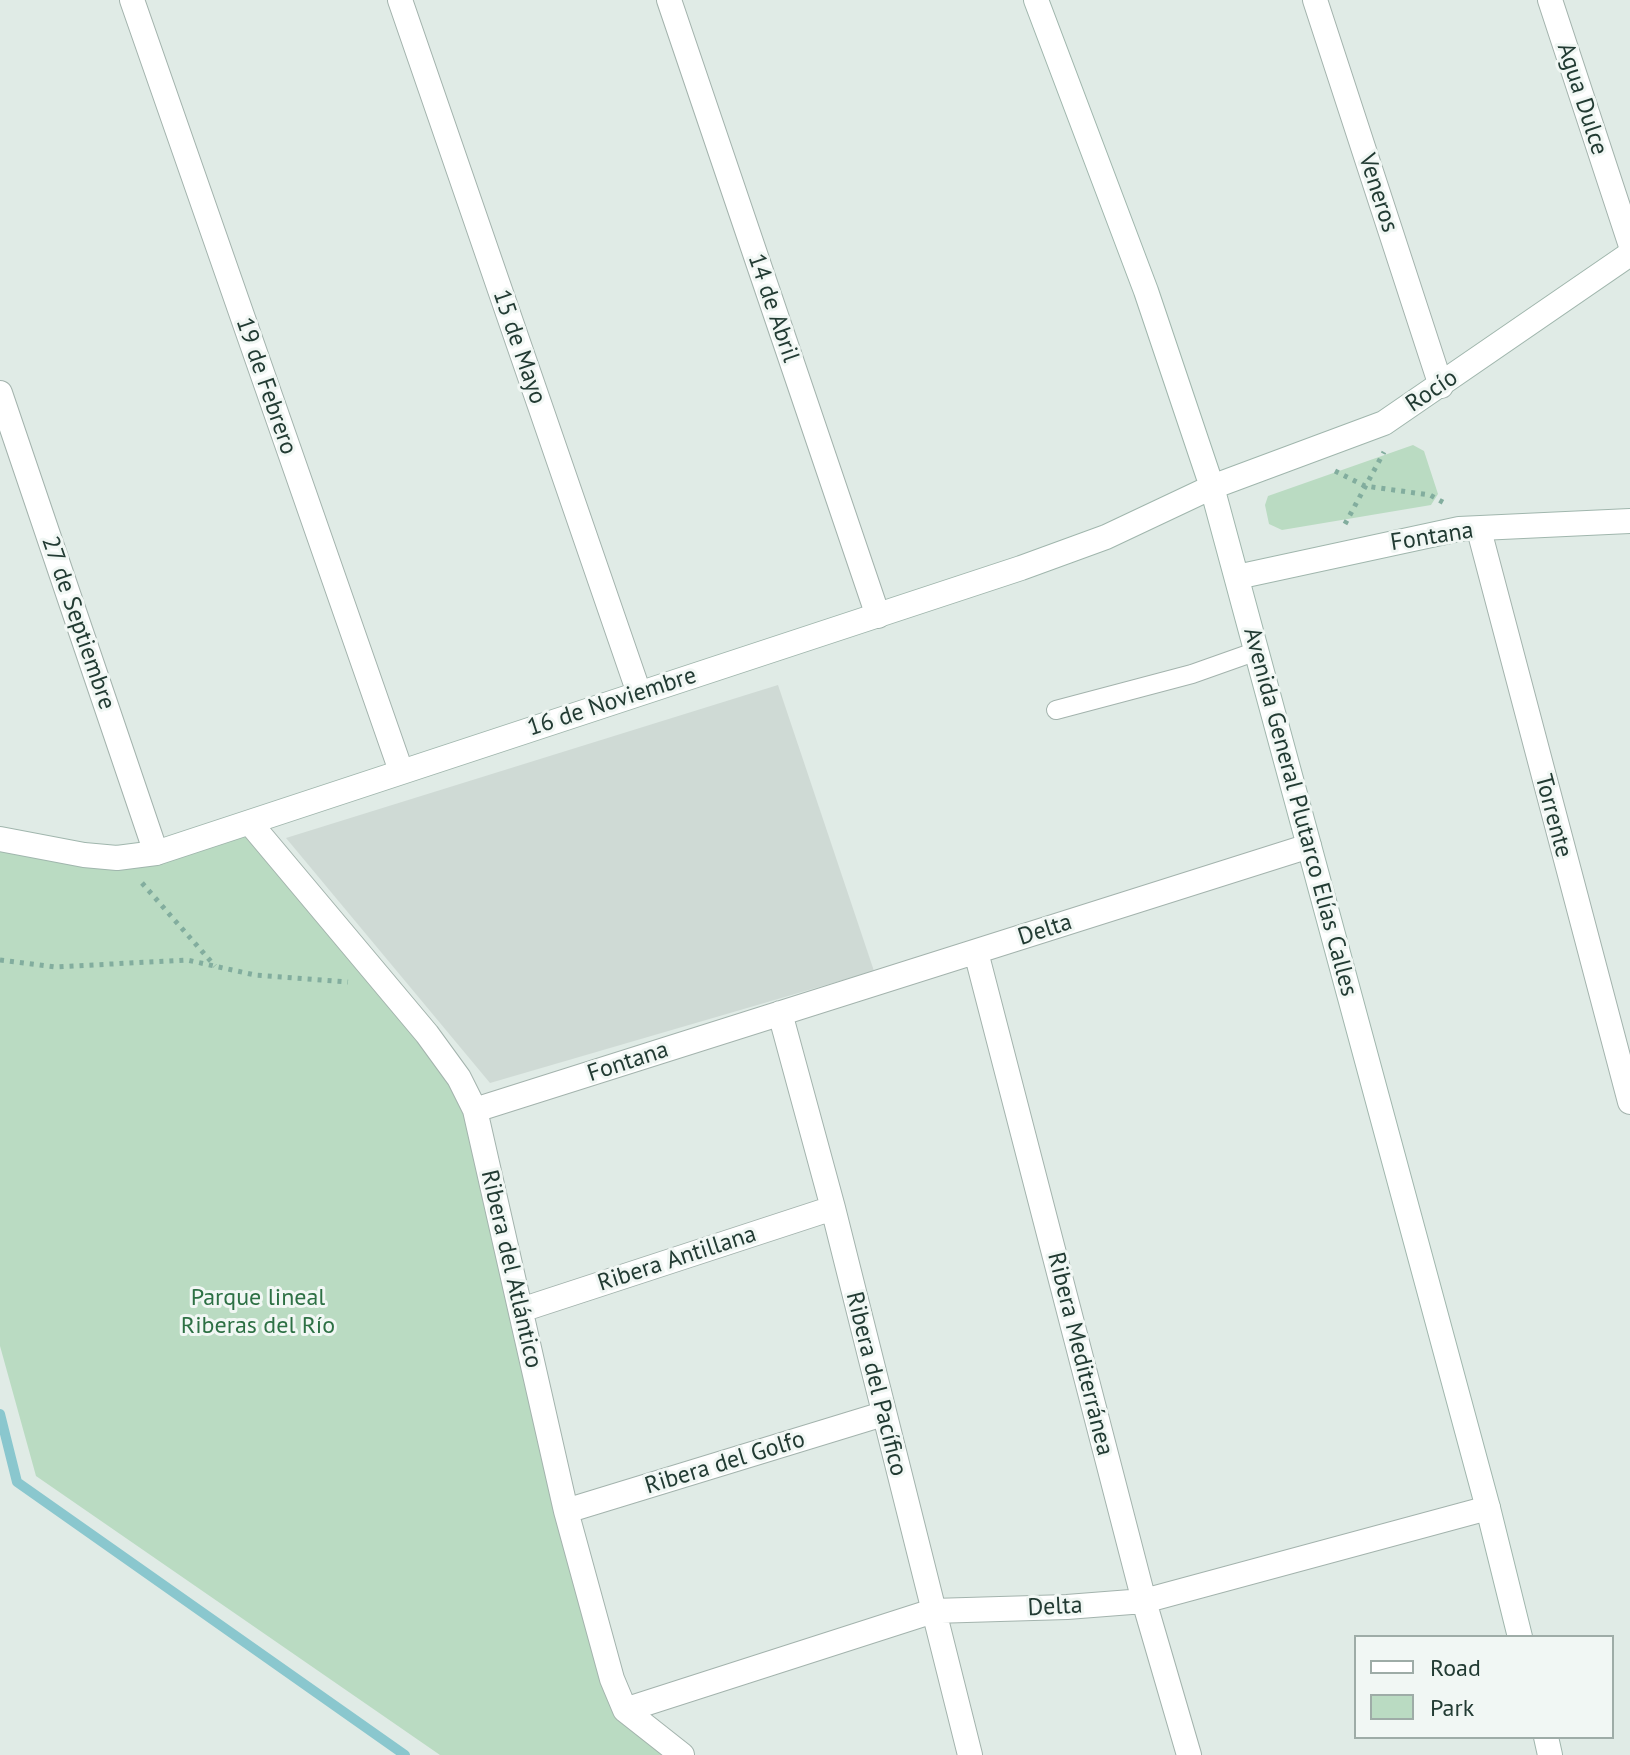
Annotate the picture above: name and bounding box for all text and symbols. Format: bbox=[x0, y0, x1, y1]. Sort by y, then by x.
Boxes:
street label: Agua Dulce bbox=[1550, 39, 1614, 159]
street label: Veneros bbox=[1352, 150, 1404, 236]
street label: 14 de Abril bbox=[741, 250, 805, 366]
street label: 15 de Mayo bbox=[486, 286, 552, 408]
street label: 19 de Febrero bbox=[229, 314, 303, 458]
street label: Rocío bbox=[1401, 363, 1463, 419]
street label: Fontana bbox=[1389, 516, 1475, 558]
street label: 27 de Septiembre bbox=[35, 532, 121, 714]
street label: Avenida General Plutarco Elías Calles bbox=[1237, 625, 1363, 999]
street label: 16 de Noviembre bbox=[524, 661, 700, 743]
street label: Torrente bbox=[1528, 771, 1578, 861]
street label: Delta bbox=[1014, 908, 1076, 952]
street label: Fontana bbox=[584, 1035, 672, 1089]
street label: Ribera del Atlántico bbox=[474, 1167, 548, 1371]
street label: Ribera Antillana bbox=[594, 1220, 760, 1298]
street label: Ribera Mediterránea bbox=[1041, 1249, 1119, 1459]
park label: Parque lineal Riberas del Río bbox=[181, 1284, 335, 1340]
street label: Ribera del Pacífico bbox=[839, 1289, 913, 1479]
street label: Ribera del Golfo bbox=[642, 1425, 808, 1501]
street label: Delta bbox=[1027, 1591, 1083, 1623]
legend bbox=[1354, 1635, 1614, 1739]
text: Road bbox=[1430, 1652, 1481, 1683]
text: Park bbox=[1430, 1692, 1474, 1723]

